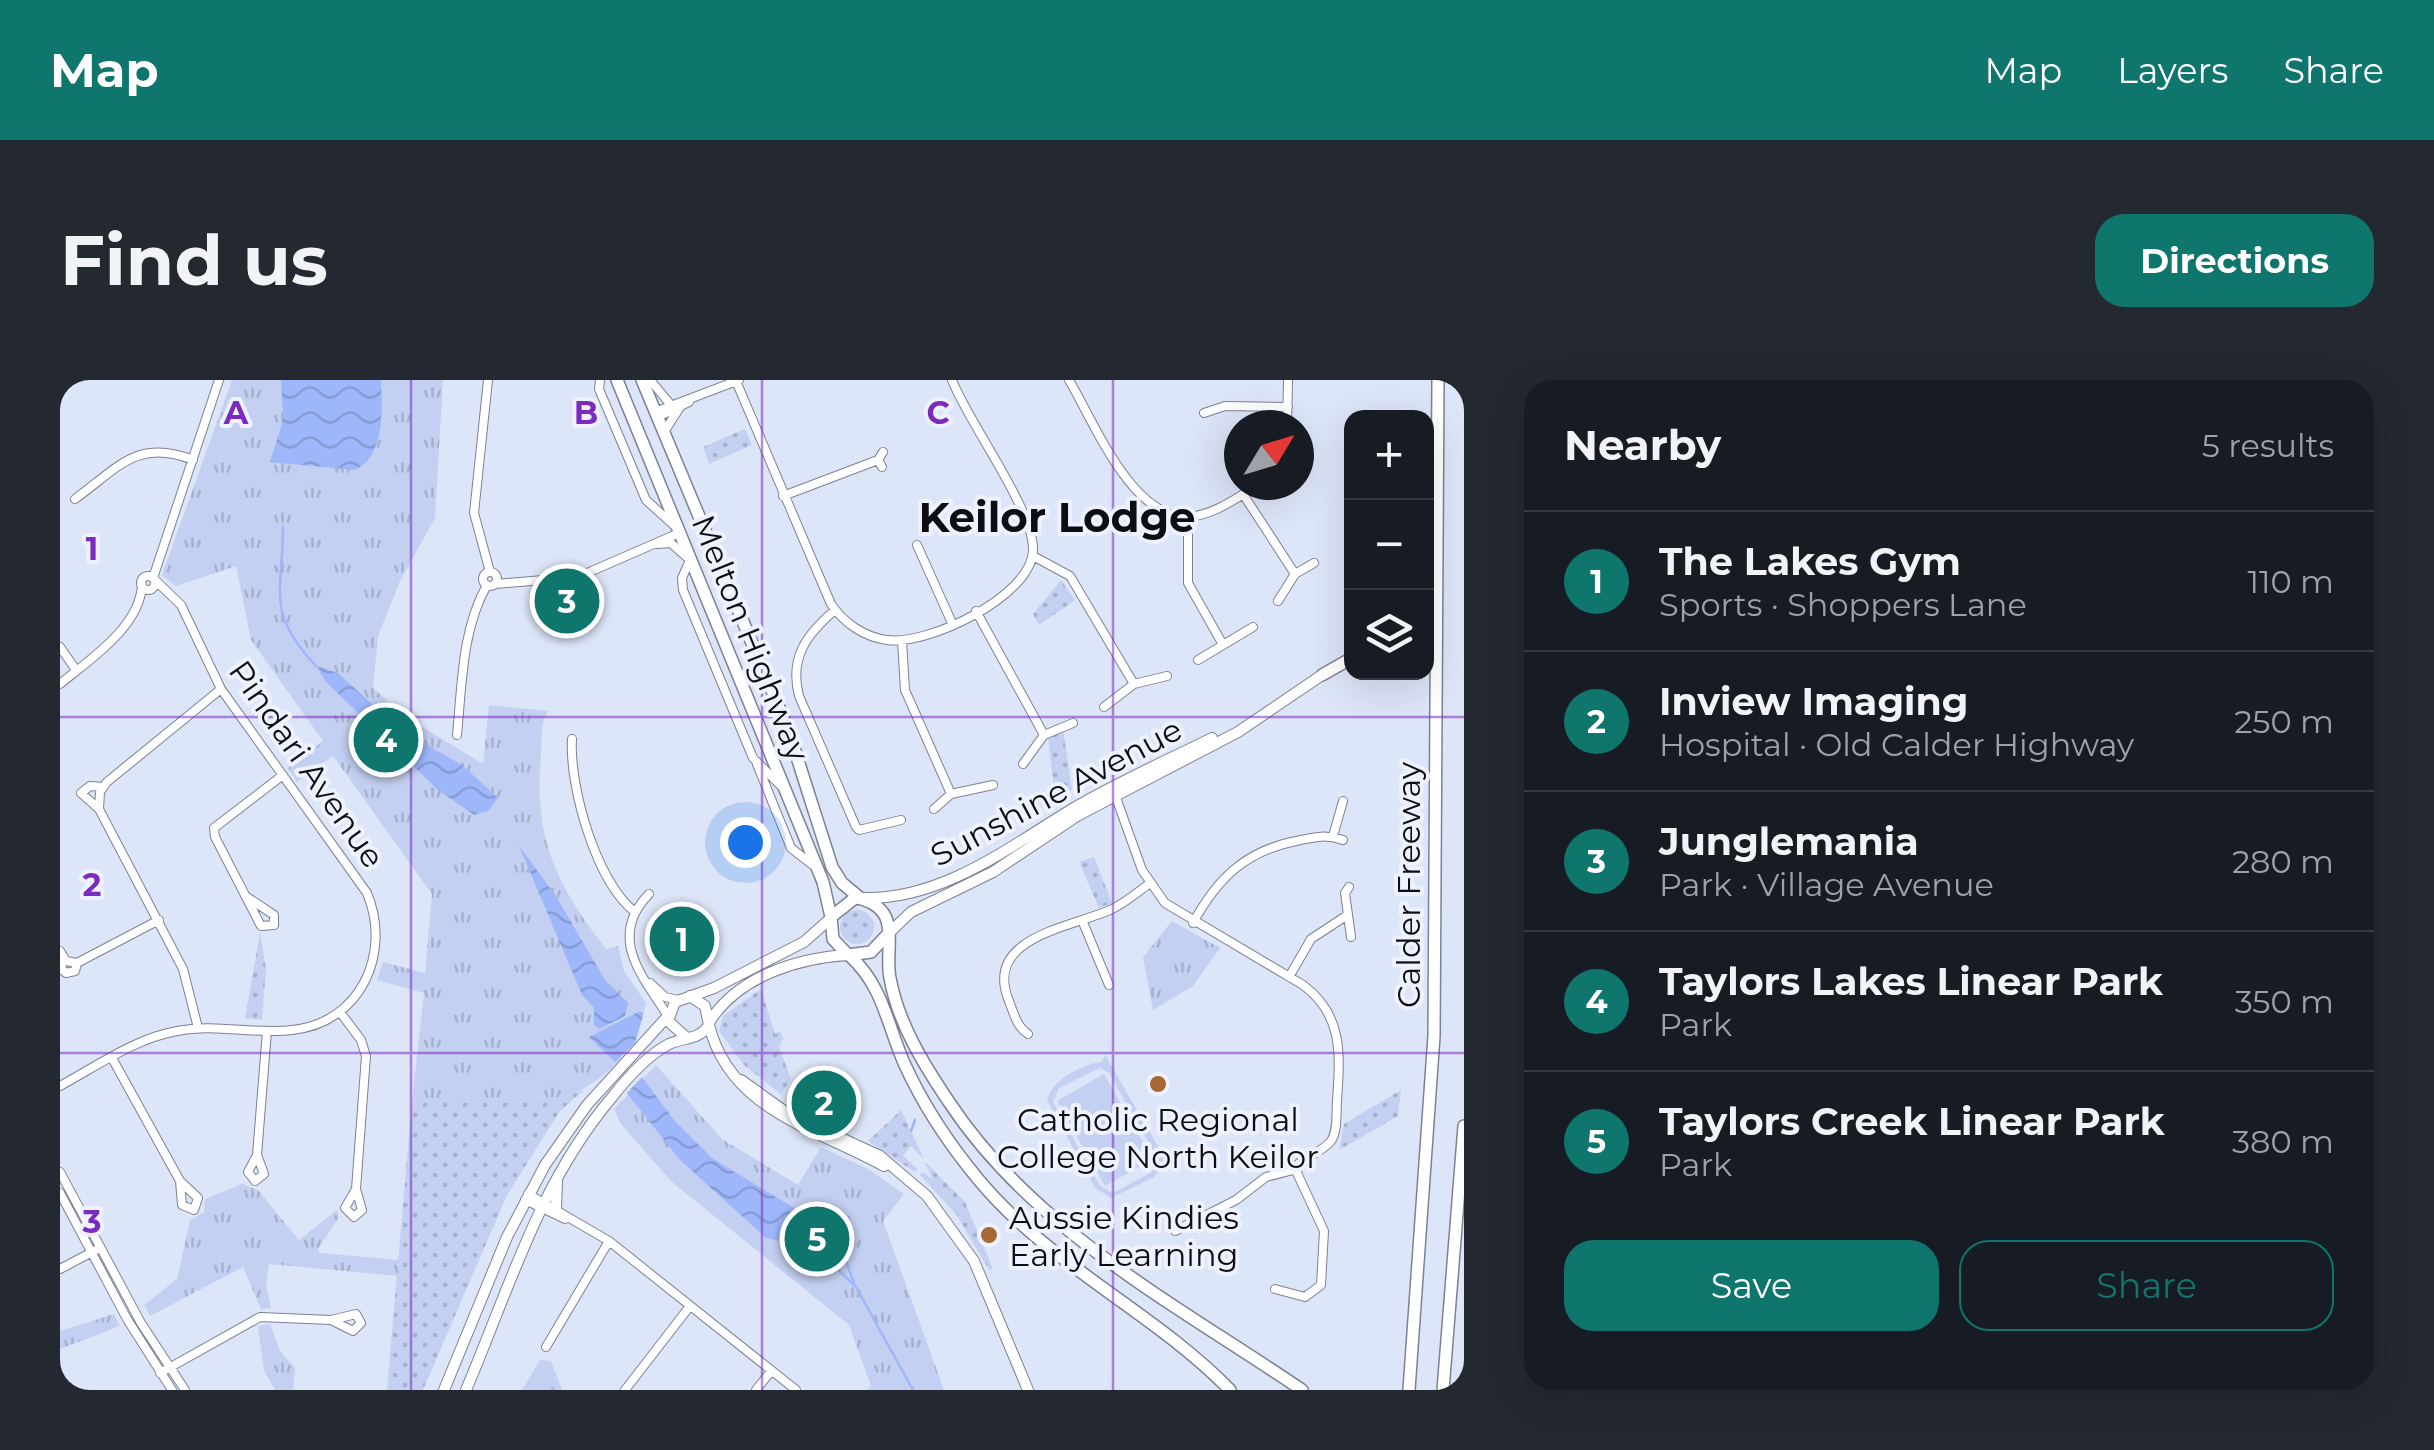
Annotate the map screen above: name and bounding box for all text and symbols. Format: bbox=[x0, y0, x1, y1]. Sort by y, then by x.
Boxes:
text: Map bbox=[50, 41, 159, 99]
text: Map bbox=[1984, 49, 2062, 92]
text: Layers bbox=[2117, 49, 2228, 92]
text: Share bbox=[2283, 49, 2384, 92]
button: Directions bbox=[2095, 214, 2374, 307]
text: Find us bbox=[60, 217, 328, 303]
text: A bbox=[223, 393, 249, 432]
text: B bbox=[574, 393, 598, 432]
text: C bbox=[926, 393, 950, 432]
north arrow bbox=[1224, 410, 1314, 500]
map controls bbox=[1344, 410, 1434, 680]
button: + bbox=[1344, 410, 1434, 500]
text: Nearby bbox=[1564, 419, 1721, 471]
text: 5 results bbox=[2202, 426, 2334, 465]
district label: Keilor Lodge bbox=[918, 491, 1196, 543]
button: − bbox=[1344, 500, 1434, 590]
street label: Melton Highway bbox=[684, 509, 818, 767]
text: 1 bbox=[86, 529, 98, 568]
text: The Lakes Gym bbox=[1659, 538, 1961, 585]
text: 1 bbox=[1590, 562, 1603, 601]
text: 110 m bbox=[2247, 562, 2334, 601]
pin: 3 bbox=[534, 564, 600, 638]
text: Sports · Shoppers Lane bbox=[1659, 585, 2027, 624]
button: layers bbox=[1344, 590, 1434, 680]
street label: Pindari Avenue bbox=[221, 653, 393, 875]
text: Inview Imaging bbox=[1659, 678, 1968, 725]
pin: 4 bbox=[354, 702, 418, 778]
text: 2 bbox=[1587, 702, 1606, 741]
text: 250 m bbox=[2234, 702, 2334, 741]
street label: Sunshine Avenue bbox=[924, 709, 1188, 875]
text: Hospital · Old Calder Highway bbox=[1659, 725, 2134, 764]
street label: Calder Freeway bbox=[1389, 761, 1428, 1008]
your location bbox=[720, 817, 771, 868]
text: Junglemania bbox=[1659, 818, 1919, 865]
text: 3 bbox=[1587, 842, 1606, 881]
text: 280 m bbox=[2232, 842, 2334, 881]
text: 2 bbox=[83, 865, 101, 904]
text: Park · Village Avenue bbox=[1659, 865, 1994, 904]
pin: 1 bbox=[650, 902, 714, 976]
text: Taylors Lakes Linear Park bbox=[1659, 958, 2163, 1005]
text: 4 bbox=[1585, 982, 1608, 1021]
text: 350 m bbox=[2235, 982, 2334, 1021]
text: Park bbox=[1659, 1005, 1732, 1044]
pin: 2 bbox=[792, 1066, 856, 1140]
marker: Catholic Regional College North Keilor bbox=[1147, 1073, 1169, 1095]
text: Taylors Creek Linear Park bbox=[1659, 1098, 2165, 1145]
place label: Catholic Regional College North Keilor bbox=[997, 1100, 1319, 1176]
text: 5 bbox=[1587, 1122, 1606, 1161]
text: 380 m bbox=[2232, 1122, 2334, 1161]
text: Park bbox=[1659, 1145, 1732, 1184]
place label: Aussie Kindies Early Learning bbox=[1009, 1198, 1239, 1274]
text: 3 bbox=[82, 1202, 101, 1241]
pin: 5 bbox=[784, 1202, 850, 1276]
marker: Aussie Kindies Early Learning bbox=[978, 1224, 1000, 1246]
button: Save bbox=[1564, 1240, 1939, 1331]
button: Share bbox=[1959, 1240, 2334, 1331]

